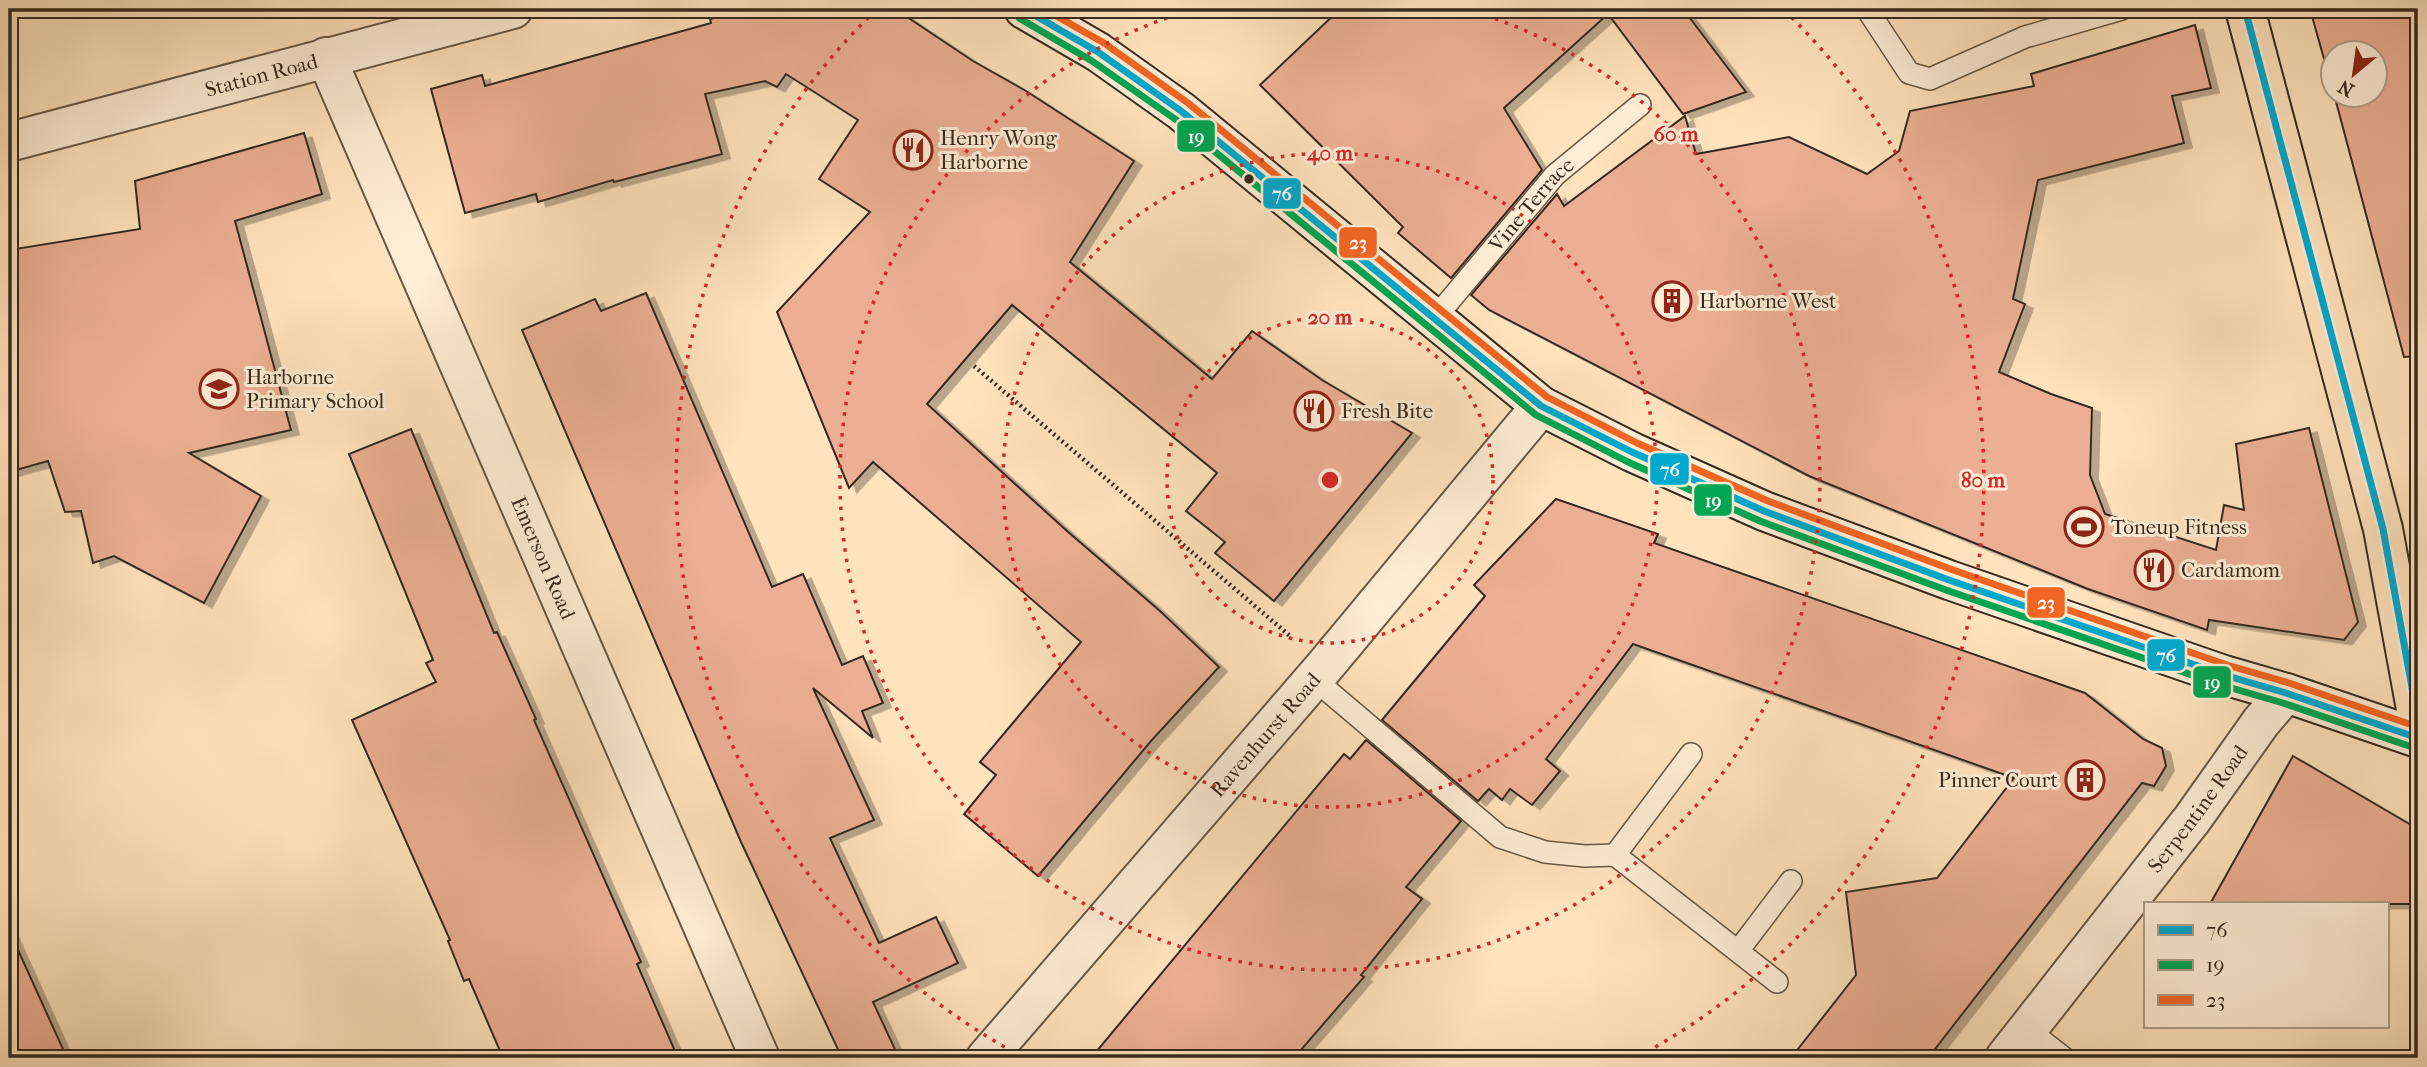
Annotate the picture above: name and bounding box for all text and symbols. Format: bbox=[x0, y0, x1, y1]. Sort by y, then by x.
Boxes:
north arrow bbox=[2318, 38, 2388, 108]
street label: Station Road bbox=[202, 49, 321, 102]
text: N bbox=[2334, 75, 2358, 101]
line badge: 19 bbox=[1176, 119, 1216, 153]
text: 60 m bbox=[1654, 122, 1699, 146]
place label: Henry Wong Harborne bbox=[940, 126, 1057, 174]
text: 19 bbox=[1188, 126, 1204, 148]
restaurant icon: Henry Wong Harborne bbox=[892, 129, 934, 171]
text: 40 m bbox=[1306, 141, 1354, 166]
street label: Vine Terrace bbox=[1483, 153, 1579, 257]
unlabelled marker bbox=[1242, 172, 1256, 186]
line badge: 76 bbox=[1262, 177, 1302, 210]
text: 76 bbox=[1271, 183, 1292, 205]
line badge: 23 bbox=[1338, 226, 1378, 259]
text: 23 bbox=[1349, 232, 1367, 254]
building icon: Harborne West bbox=[1651, 280, 1693, 322]
place label: Harborne West bbox=[1699, 289, 1837, 313]
text: 20 m bbox=[1308, 305, 1353, 329]
place label: Harborne Primary School bbox=[246, 365, 384, 413]
school or university icon: Harborne Primary School bbox=[198, 368, 240, 410]
restaurant icon: Fresh Bite bbox=[1293, 390, 1335, 432]
place label: Fresh Bite bbox=[1341, 399, 1433, 423]
line badge: 76 bbox=[1649, 452, 1690, 486]
text: 76 bbox=[1659, 459, 1680, 481]
centre of rings bbox=[1318, 468, 1342, 492]
text: 80 m bbox=[1961, 468, 2006, 492]
line badge: 19 bbox=[1693, 483, 1733, 517]
text: 19 bbox=[1705, 490, 1721, 512]
street label: Emerson Road bbox=[506, 493, 581, 623]
sports icon: Toneup Fitness bbox=[2063, 506, 2105, 548]
place label: Toneup Fitness bbox=[2111, 515, 2247, 539]
restaurant icon: Cardamom bbox=[2133, 549, 2175, 591]
place label: Cardamom bbox=[2181, 558, 2281, 582]
line badge: 23 bbox=[2026, 586, 2066, 619]
text: 23 bbox=[2037, 592, 2055, 614]
line badge: 76 bbox=[2146, 638, 2186, 672]
text: 76 bbox=[2155, 645, 2176, 667]
line badge: 19 bbox=[2192, 665, 2232, 699]
street label: Ravenhurst Road bbox=[1205, 668, 1326, 802]
text: 19 bbox=[2204, 672, 2220, 694]
street label: Serpentine Road bbox=[2143, 740, 2253, 877]
building icon: Pinner Court bbox=[2064, 759, 2106, 801]
place label: Pinner Court bbox=[1938, 768, 2058, 792]
legend bbox=[2144, 902, 2388, 1028]
text: 76 bbox=[2206, 918, 2228, 942]
text: 19 bbox=[2206, 953, 2225, 977]
text: 23 bbox=[2206, 988, 2225, 1012]

